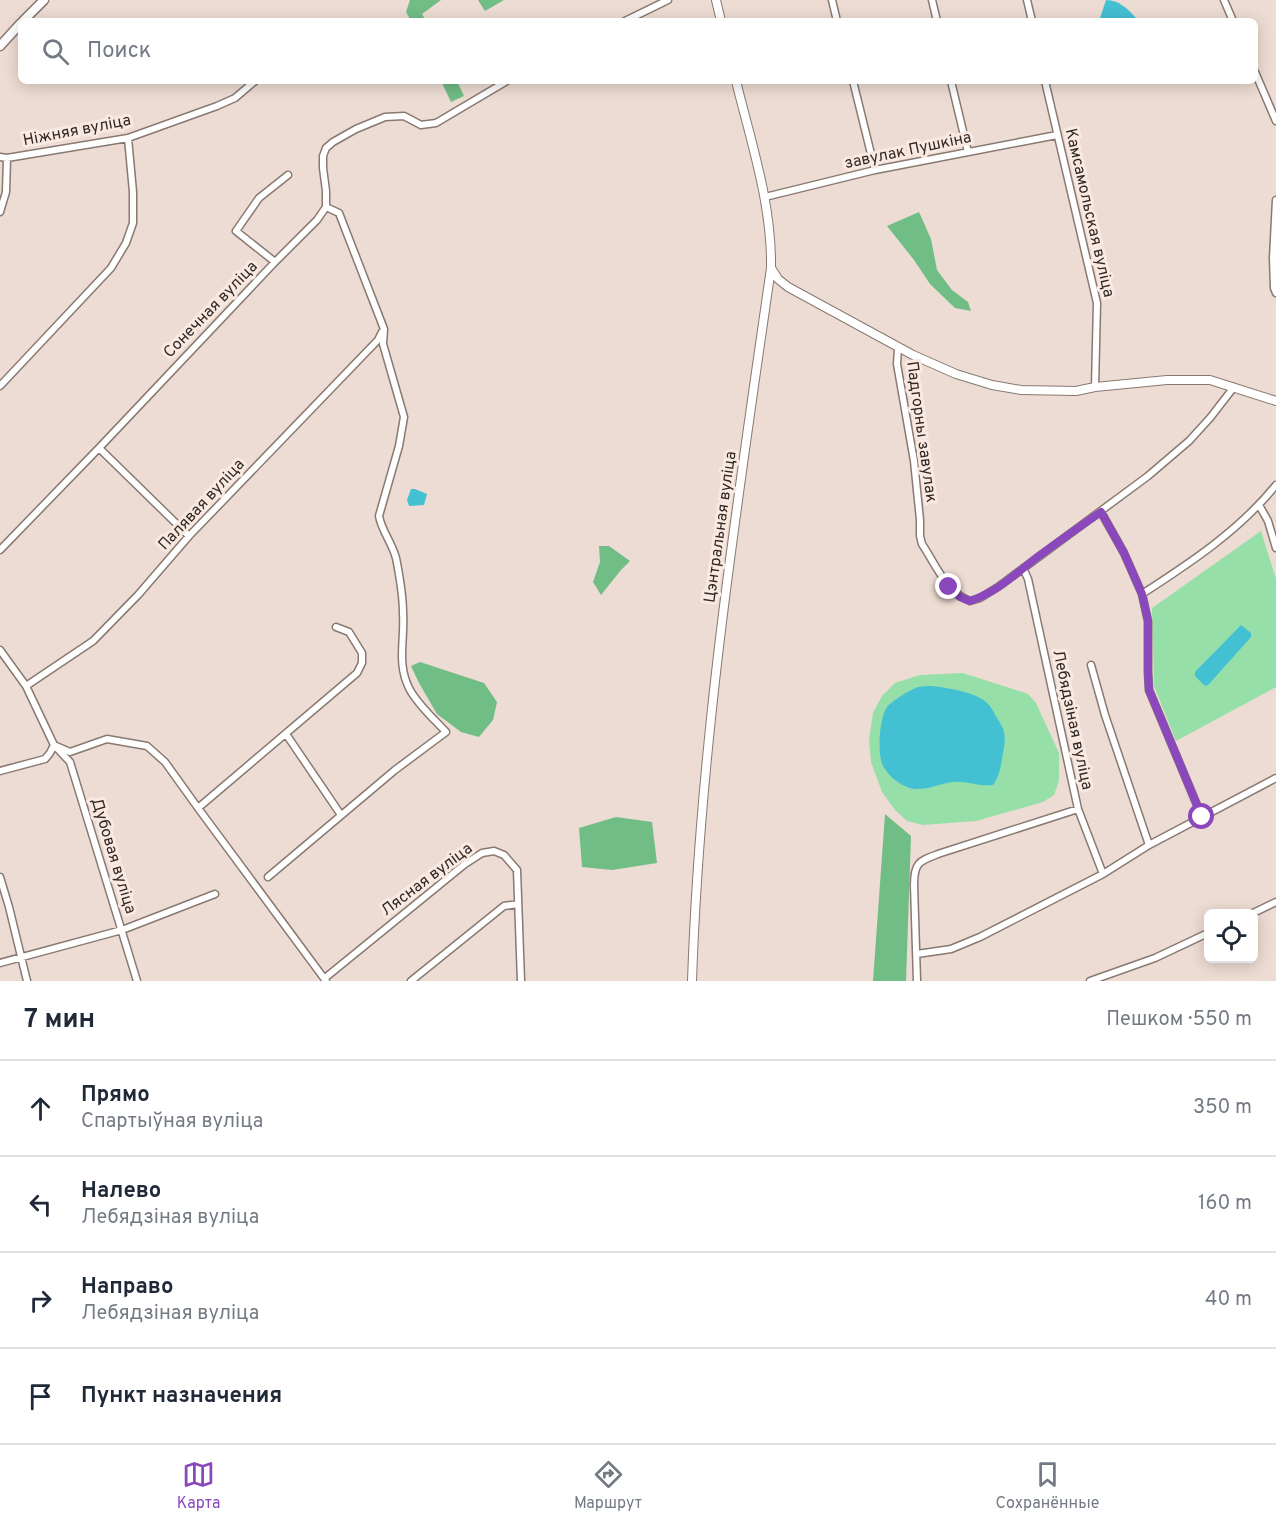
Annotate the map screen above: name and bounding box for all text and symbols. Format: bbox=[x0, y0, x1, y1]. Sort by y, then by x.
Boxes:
search box bbox=[18, 18, 1258, 84]
icon: search bbox=[39, 35, 72, 68]
text: Поиск bbox=[87, 38, 151, 65]
street label: Ніжняя вуліца bbox=[21, 111, 133, 151]
street label: Камсамольская вуліца bbox=[1060, 127, 1118, 299]
street label: завулак Пушкіна bbox=[843, 128, 973, 174]
street label: Сонечная вуліца bbox=[160, 257, 262, 363]
street label: Падгорны завулак bbox=[901, 360, 941, 504]
street label: Цэнтральная вуліца bbox=[700, 450, 742, 604]
street label: Палявая вуліца bbox=[155, 455, 249, 555]
route end bbox=[935, 573, 961, 599]
street label: Лебядзіная вуліца bbox=[1047, 648, 1097, 792]
street label: Дубовая вуліца bbox=[86, 796, 140, 916]
route start bbox=[1188, 803, 1214, 829]
street label: Лясная вуліца bbox=[377, 839, 477, 921]
map controls bbox=[1204, 909, 1258, 963]
button: locate bbox=[1204, 909, 1258, 963]
text: 7 мин bbox=[24, 1004, 95, 1037]
text: Пешком · 550 m bbox=[1106, 1007, 1252, 1033]
text: Прямо bbox=[81, 1082, 150, 1109]
icon: ahead bbox=[24, 1092, 57, 1125]
text: 350 m bbox=[1193, 1095, 1252, 1121]
text: Спартыўная вуліца bbox=[81, 1109, 263, 1135]
text: Налево bbox=[81, 1178, 161, 1205]
icon: left bbox=[24, 1188, 57, 1221]
text: 160 m bbox=[1198, 1191, 1252, 1217]
text: Лебядзіная вуліца bbox=[81, 1205, 259, 1231]
text: Направо bbox=[81, 1274, 173, 1301]
icon: right bbox=[24, 1284, 57, 1317]
text: 40 m bbox=[1205, 1287, 1252, 1313]
text: Лебядзіная вуліца bbox=[81, 1301, 259, 1327]
icon: arrive bbox=[24, 1380, 57, 1413]
text: Пункт назначения bbox=[81, 1383, 282, 1410]
tab: Карта bbox=[177, 1458, 221, 1514]
tab: Маршрут bbox=[574, 1458, 642, 1514]
tab: Сохранённые bbox=[995, 1458, 1099, 1514]

